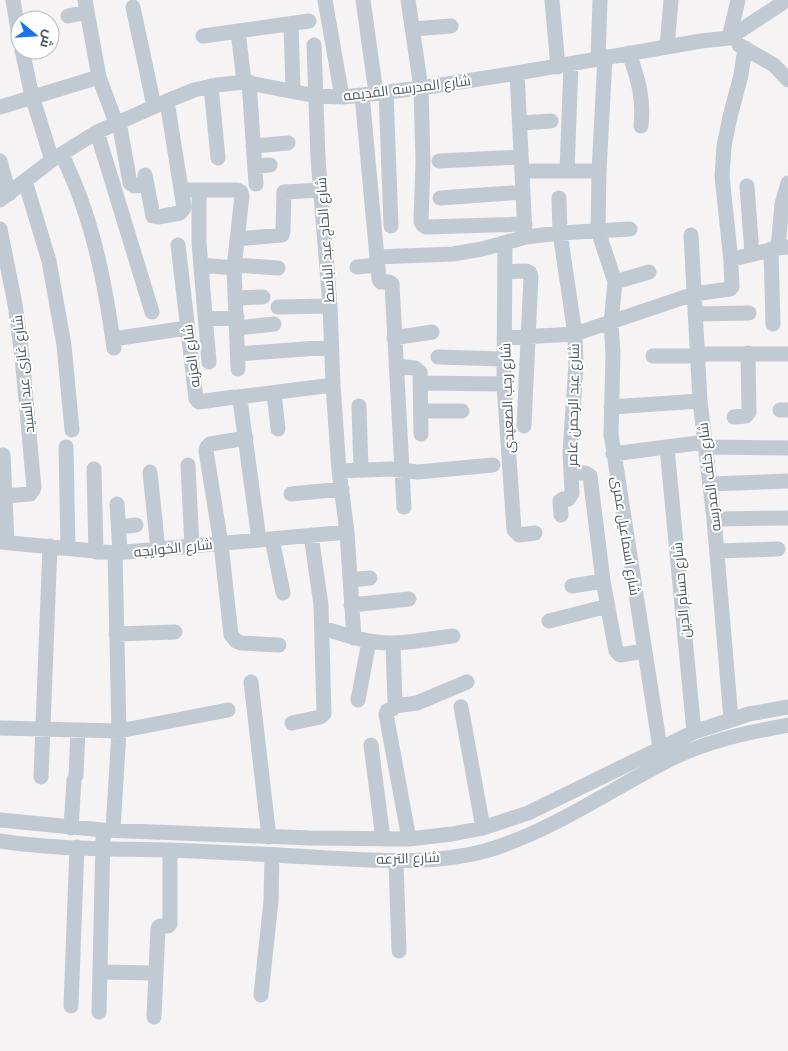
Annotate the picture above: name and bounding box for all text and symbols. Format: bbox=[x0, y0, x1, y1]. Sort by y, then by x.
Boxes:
north arrow bbox=[10, 10, 60, 60]
text: ش bbox=[36, 28, 58, 50]
street label: شارع المدرسه القديمه bbox=[342, 72, 472, 105]
street label: شارع الحاج عبد الباسط bbox=[313, 177, 338, 303]
street label: شارع غازى عبد السيد bbox=[9, 314, 38, 434]
street label: شارع العزبه bbox=[179, 323, 204, 389]
street label: شارع رجب الصعيدى bbox=[497, 343, 518, 453]
street label: شارع عبد الرحمن عامر bbox=[564, 343, 583, 468]
street label: شارع خلف المدرسه bbox=[694, 421, 725, 532]
street label: شارع اسماعيل عمرى bbox=[608, 475, 643, 597]
street label: شارع الخوايجه bbox=[133, 536, 213, 561]
street label: شارع حسام الدين bbox=[669, 541, 695, 639]
street label: شارع الترعه bbox=[376, 849, 440, 868]

